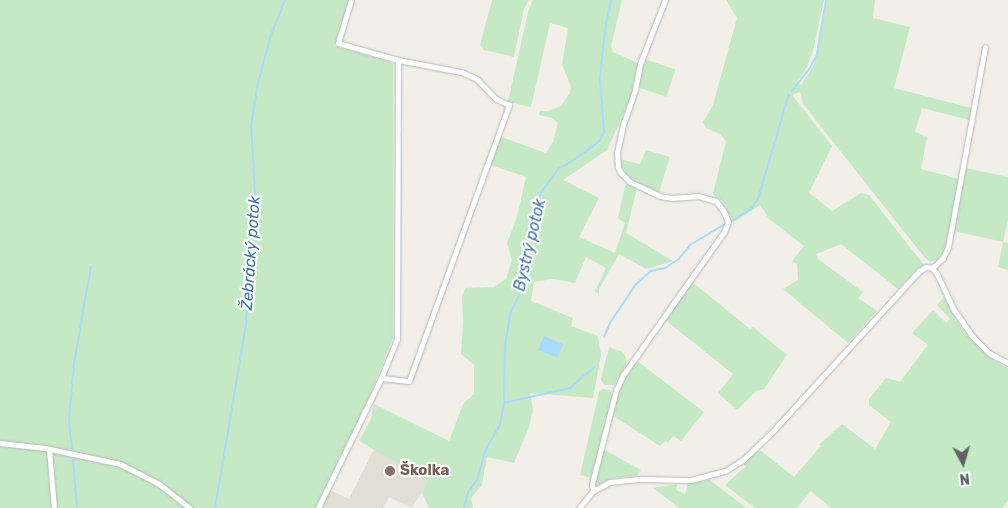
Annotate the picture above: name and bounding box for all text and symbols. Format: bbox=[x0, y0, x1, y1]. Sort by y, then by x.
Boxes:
water label: Žebrácký potok bbox=[237, 195, 265, 311]
water label: Bystrý potok bbox=[510, 197, 550, 293]
north arrow bbox=[938, 438, 988, 488]
place label: Školka bbox=[400, 462, 449, 480]
marker: Školka bbox=[384, 465, 396, 477]
text: N bbox=[959, 469, 971, 487]

